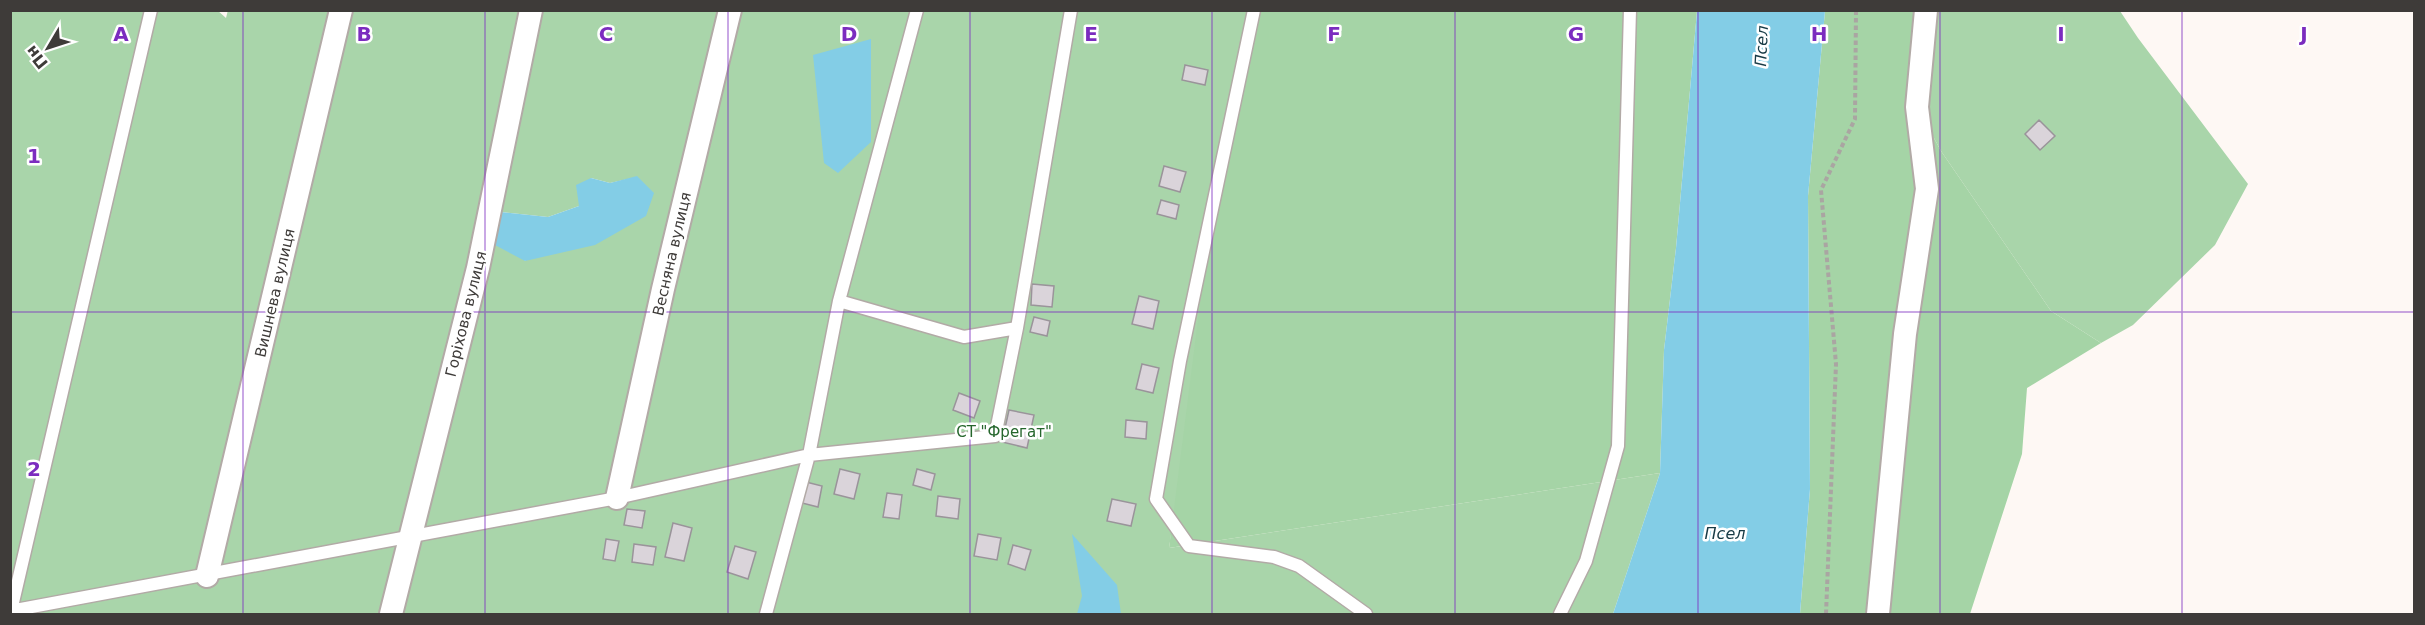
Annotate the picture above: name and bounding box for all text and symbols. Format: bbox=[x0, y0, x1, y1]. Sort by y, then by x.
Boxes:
north arrow bbox=[18, 18, 78, 78]
text: A bbox=[113, 22, 129, 46]
text: B bbox=[356, 22, 372, 46]
text: C bbox=[599, 22, 613, 46]
text: D bbox=[841, 22, 857, 46]
text: E bbox=[1084, 22, 1098, 46]
text: F bbox=[1327, 22, 1341, 46]
text: G bbox=[1568, 22, 1584, 46]
text: H bbox=[1811, 22, 1827, 46]
text: I bbox=[2057, 22, 2065, 46]
text: J bbox=[2298, 22, 2308, 46]
water label: Псел bbox=[1751, 25, 1772, 67]
text: Пн bbox=[22, 42, 52, 73]
text: 1 bbox=[27, 144, 41, 168]
street label: Весняна вулиця bbox=[649, 190, 695, 318]
street label: Вишнева вулиця bbox=[251, 227, 299, 359]
street label: Горіхова вулиця bbox=[442, 249, 490, 379]
park label: СТ "Фрегат" bbox=[956, 423, 1052, 441]
text: 2 bbox=[27, 457, 41, 481]
water label: Псел bbox=[1705, 524, 1745, 543]

